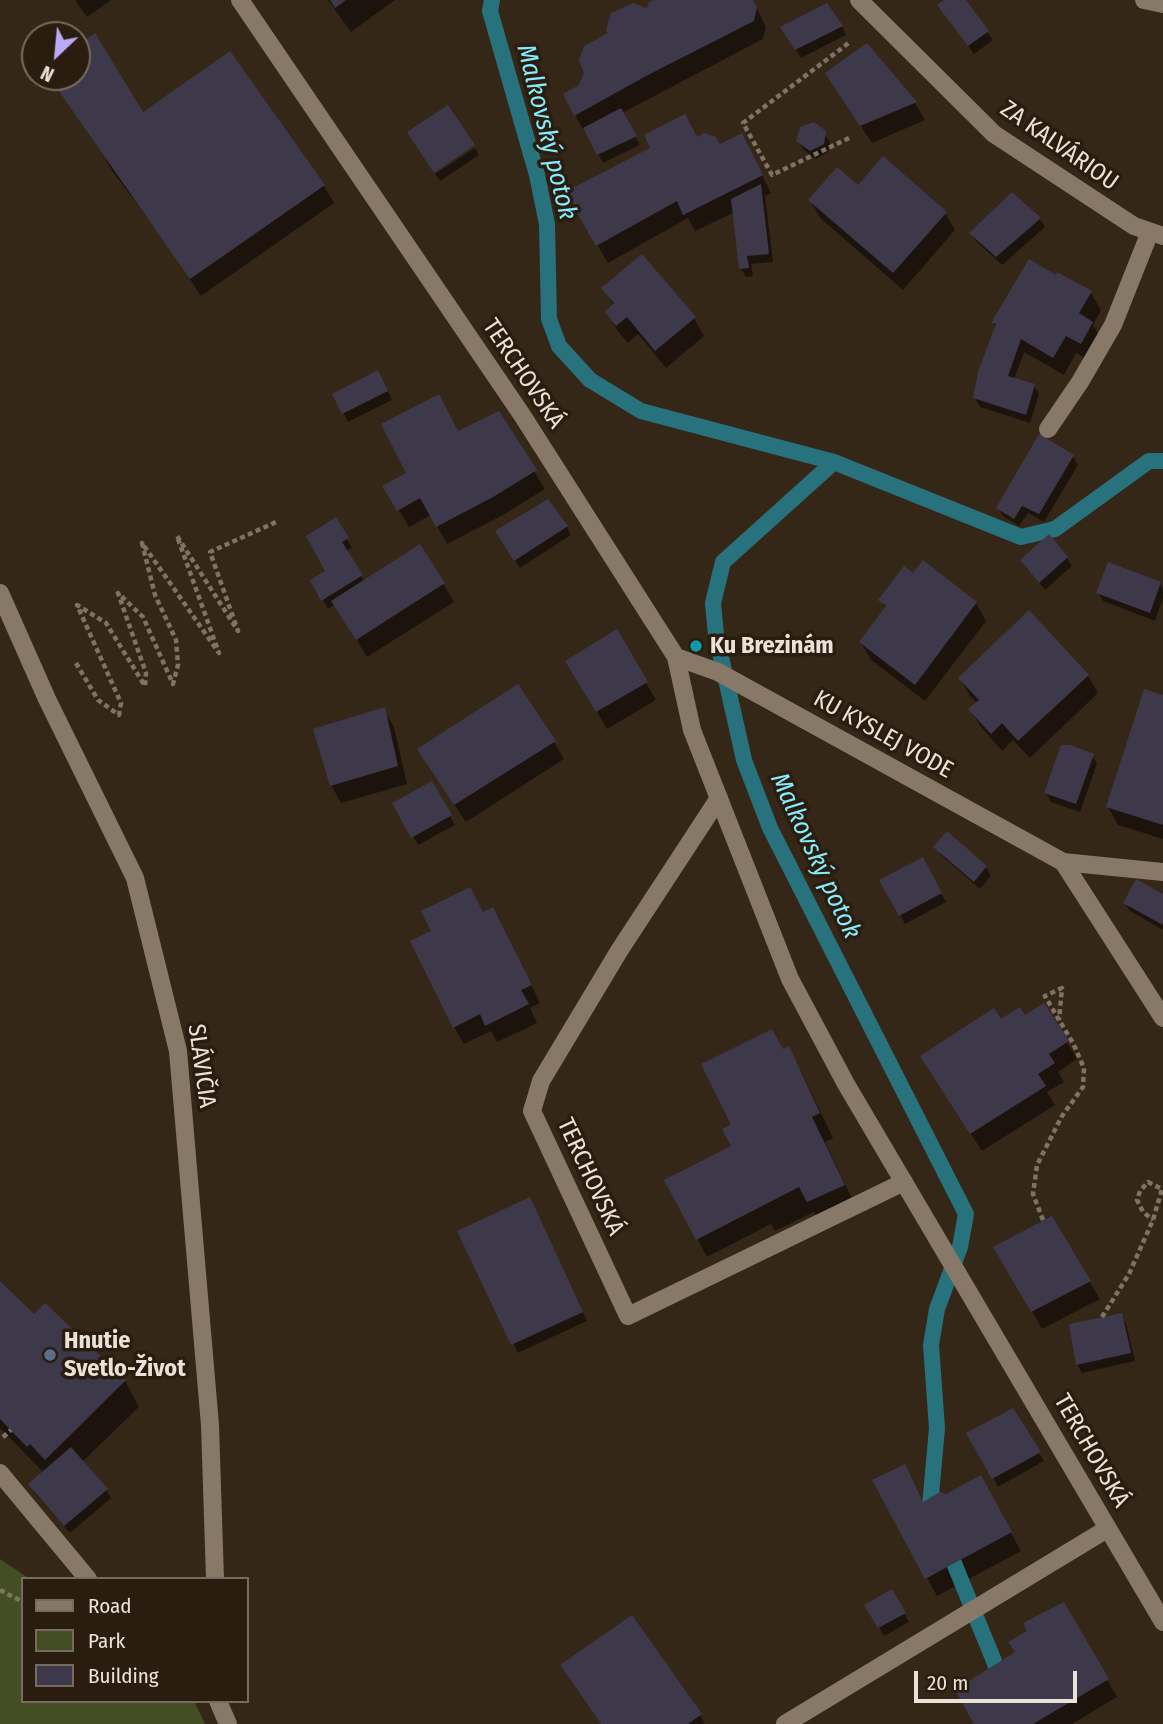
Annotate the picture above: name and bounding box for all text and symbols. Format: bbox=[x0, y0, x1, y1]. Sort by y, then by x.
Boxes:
north arrow bbox=[21, 21, 91, 91]
water label: Malkovský potok bbox=[509, 41, 583, 223]
text: N bbox=[37, 61, 58, 86]
street label: ZA KALVÁRIOU bbox=[995, 95, 1123, 197]
street label: TERCHOVSKÁ bbox=[476, 314, 570, 434]
place label: Ku Brezinám bbox=[710, 632, 834, 660]
marker: Ku Brezinám bbox=[688, 638, 704, 654]
street label: KU KYSLEJ VODE bbox=[808, 685, 958, 785]
water label: Malkovský potok bbox=[763, 768, 867, 944]
street label: SLÁVIČIA bbox=[181, 1022, 221, 1110]
street label: TERCHOVSKÁ bbox=[550, 1114, 630, 1240]
place label: Hnutie Svetlo-Život bbox=[64, 1327, 186, 1383]
marker: Hnutie Svetlo-Život bbox=[42, 1347, 58, 1363]
street label: TERCHOVSKÁ bbox=[1047, 1389, 1135, 1513]
legend bbox=[21, 1577, 248, 1703]
text: Road bbox=[88, 1593, 132, 1619]
text: Park bbox=[88, 1628, 125, 1654]
scale bar bbox=[918, 1658, 1081, 1702]
text: Building bbox=[88, 1663, 159, 1689]
text: 20 m bbox=[927, 1670, 968, 1696]

